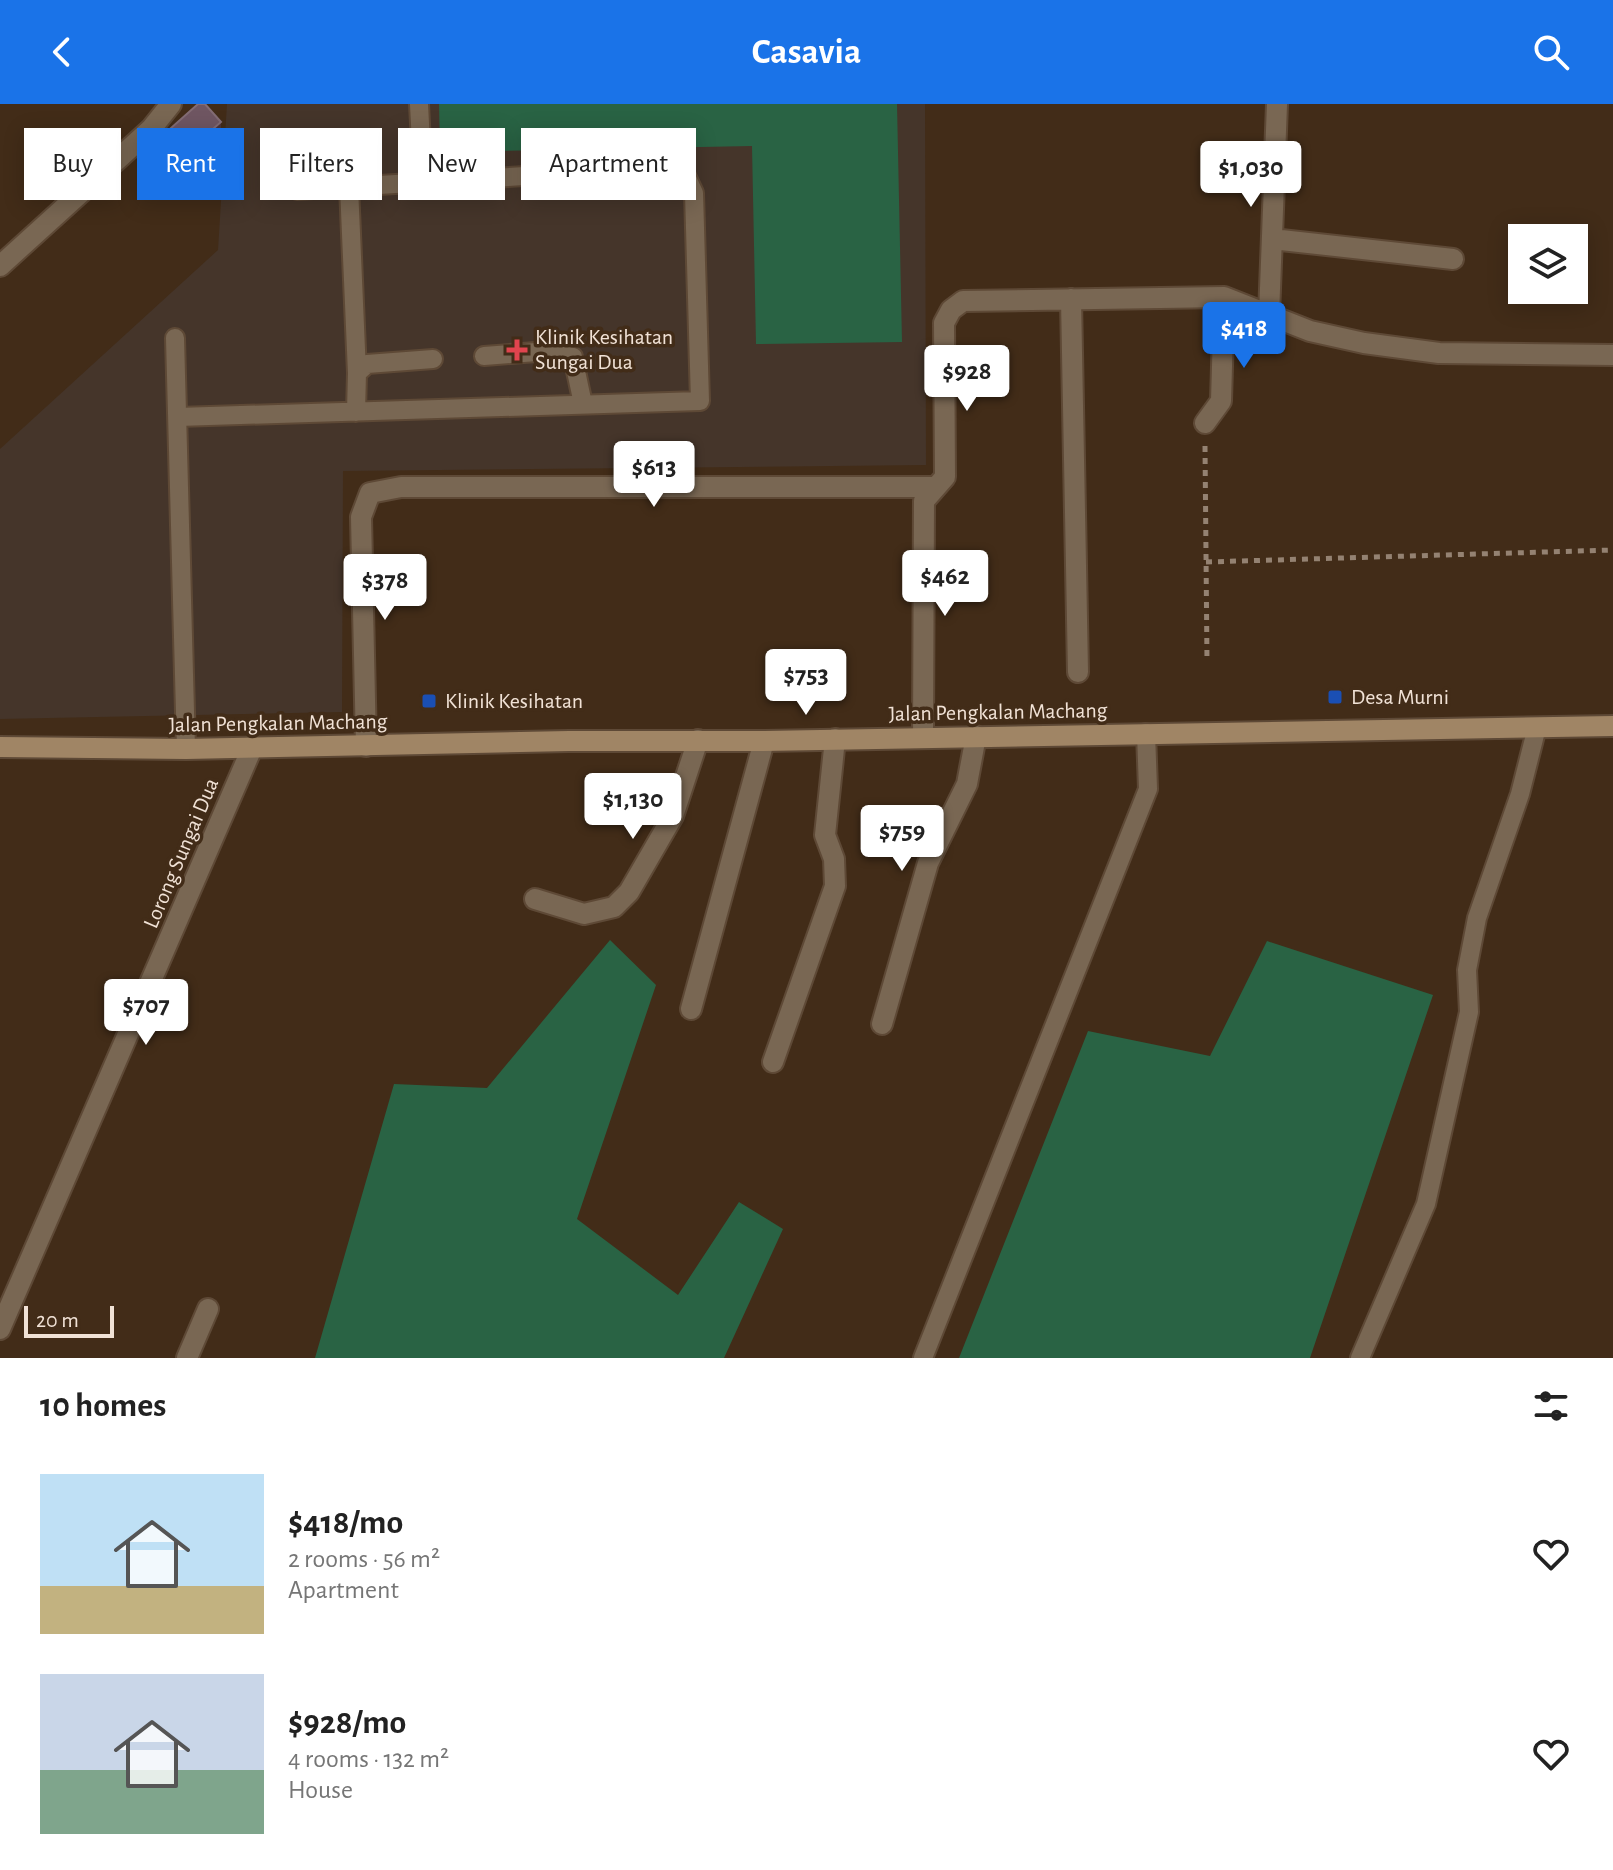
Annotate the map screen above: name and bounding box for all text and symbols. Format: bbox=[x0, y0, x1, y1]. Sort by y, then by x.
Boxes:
icon: back bbox=[40, 30, 84, 74]
icon: search bbox=[1529, 30, 1573, 74]
text: Casavia bbox=[752, 34, 861, 70]
chip: Buy bbox=[24, 128, 121, 200]
chip: Rent bbox=[137, 128, 244, 200]
chip: Filters bbox=[260, 128, 382, 200]
chip: New bbox=[398, 128, 505, 200]
chip: Apartment bbox=[521, 128, 696, 200]
pin: $1,030 bbox=[1186, 141, 1316, 209]
text: $1,030 bbox=[1218, 154, 1284, 180]
map controls bbox=[1508, 224, 1588, 304]
button: layers bbox=[1508, 224, 1588, 304]
pin: $418 bbox=[1197, 302, 1291, 370]
text: $418 bbox=[1221, 315, 1267, 341]
place label: Klinik Kesihatan Sungai Dua bbox=[535, 326, 673, 373]
marker: Klinik Kesihatan Sungai Dua bbox=[506, 339, 528, 361]
pin: $928 bbox=[920, 345, 1014, 413]
text: $928 bbox=[942, 358, 992, 384]
pin: $613 bbox=[607, 441, 701, 509]
text: $613 bbox=[632, 454, 676, 480]
pin: $462 bbox=[898, 550, 992, 618]
pin: $378 bbox=[338, 554, 432, 622]
text: $462 bbox=[920, 563, 970, 589]
text: $378 bbox=[362, 567, 408, 593]
pin: $753 bbox=[759, 649, 853, 717]
text: $753 bbox=[783, 662, 829, 688]
place label: Desa Murni bbox=[1351, 686, 1449, 708]
marker: Desa Murni bbox=[1326, 688, 1344, 706]
place label: Klinik Kesihatan bbox=[445, 690, 583, 712]
marker: Klinik Kesihatan bbox=[420, 692, 438, 710]
street label: Jalan Pengkalan Machang bbox=[888, 699, 1108, 725]
street label: Jalan Pengkalan Machang bbox=[168, 710, 388, 736]
pin: $1,130 bbox=[568, 773, 698, 841]
street label: Lorong Sungai Dua bbox=[139, 775, 223, 931]
text: $1,130 bbox=[602, 786, 664, 812]
pin: $759 bbox=[855, 805, 949, 873]
text: $759 bbox=[879, 818, 925, 844]
pin: $707 bbox=[99, 979, 193, 1047]
text: $707 bbox=[122, 992, 170, 1018]
scale bar bbox=[24, 1302, 114, 1338]
text: 20 m bbox=[36, 1309, 79, 1331]
icon: filters bbox=[1529, 1384, 1573, 1428]
text: 10 homes bbox=[40, 1389, 166, 1423]
icon: home bbox=[104, 1506, 200, 1602]
text: $418/mo bbox=[288, 1506, 403, 1540]
icon: heart bbox=[1529, 1532, 1573, 1576]
text: 2 rooms · 56 m² bbox=[288, 1546, 440, 1572]
text: Apartment bbox=[288, 1577, 399, 1603]
icon: home bbox=[104, 1706, 200, 1802]
text: $928/mo bbox=[288, 1706, 406, 1740]
icon: heart bbox=[1529, 1732, 1573, 1776]
text: 4 rooms · 132 m² bbox=[288, 1746, 449, 1772]
text: House bbox=[288, 1777, 353, 1803]

